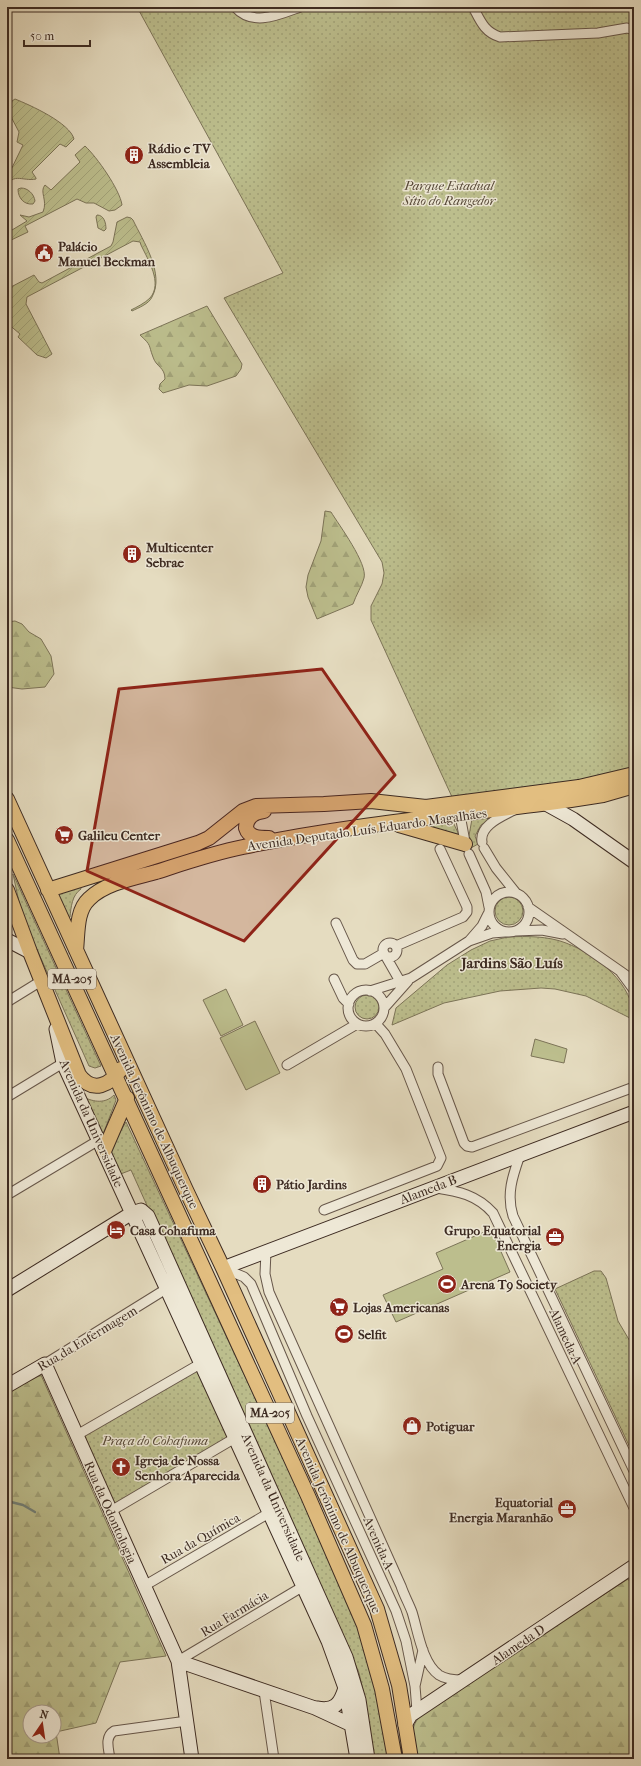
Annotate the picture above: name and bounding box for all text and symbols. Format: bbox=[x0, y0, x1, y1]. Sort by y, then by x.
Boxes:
scale bar bbox=[24, 22, 90, 48]
text: 50 m bbox=[30, 29, 54, 43]
place label: Rádio e TV Assembleia bbox=[147, 141, 212, 171]
building icon: Rádio e TV Assembleia bbox=[123, 144, 145, 166]
park label: Parque Estadual Sítio do Rangedor bbox=[402, 178, 496, 208]
place label: Palácio Manuel Beckman bbox=[57, 239, 155, 269]
public building icon: Palácio Manuel Beckman bbox=[33, 242, 55, 264]
place label: Multicenter Sebrae bbox=[145, 540, 214, 570]
building icon: Multicenter Sebrae bbox=[121, 543, 143, 565]
street label: Avenida Deputado Luís Eduardo Magalhães bbox=[245, 805, 488, 854]
supermarket icon: Galileu Center bbox=[53, 824, 75, 846]
place label: Galileu Center bbox=[78, 828, 160, 843]
district label: Jardins São Luís bbox=[459, 954, 563, 972]
road number: MA-205 bbox=[48, 969, 96, 989]
street label: Avenida Jerônimo de Albuquerque bbox=[107, 1030, 202, 1212]
street label: Avenida da Universidade bbox=[56, 1056, 127, 1190]
street label: Alameda B bbox=[397, 1172, 459, 1207]
building icon: Pátio Jardins bbox=[251, 1173, 273, 1195]
place label: Pátio Jardins bbox=[276, 1177, 347, 1193]
hotel icon: Casa Cohafuma bbox=[105, 1219, 127, 1241]
place label: Casa Cohafuma bbox=[130, 1223, 216, 1238]
place label: Grupo Equatorial Energia bbox=[444, 1223, 542, 1254]
office icon: Grupo Equatorial Energia bbox=[544, 1226, 566, 1248]
sports icon: Arena T9 Society bbox=[436, 1273, 458, 1295]
place label: Arena T9 Society bbox=[460, 1277, 558, 1293]
supermarket icon: Lojas Americanas bbox=[328, 1296, 350, 1318]
place label: Lojas Americanas bbox=[353, 1300, 450, 1315]
street label: Rua da Enfermagem bbox=[35, 1303, 140, 1374]
street label: Alameda A bbox=[546, 1305, 585, 1367]
sports icon: Selfit bbox=[333, 1323, 355, 1345]
place label: Selfit bbox=[358, 1327, 387, 1342]
road number: MA-205 bbox=[246, 1403, 294, 1423]
shop icon: Potiguar bbox=[401, 1415, 423, 1437]
place label: Potiguar bbox=[426, 1419, 475, 1435]
street label: Avenida da Universidade bbox=[238, 1430, 309, 1564]
park label: Praça do Cohafuma bbox=[101, 1433, 208, 1448]
street label: Avenida Jerônimo de Albuquerque bbox=[292, 1434, 385, 1616]
place label: Igreja de Nossa Senhora Aparecida bbox=[135, 1453, 241, 1484]
church icon: Igreja de Nossa Senhora Aparecida bbox=[110, 1456, 132, 1478]
street label: Rua da Odontologia bbox=[81, 1459, 140, 1567]
place label: Equatorial Energia Maranhão bbox=[449, 1495, 553, 1526]
office icon: Equatorial Energia Maranhão bbox=[556, 1498, 578, 1520]
street label: Rua da Química bbox=[158, 1509, 243, 1567]
street label: Avenida A bbox=[360, 1513, 397, 1573]
street label: Rua Farmácia bbox=[198, 1587, 272, 1639]
street label: Alameda D bbox=[488, 1621, 548, 1668]
north arrow bbox=[22, 1704, 62, 1744]
text: N bbox=[39, 1707, 50, 1722]

